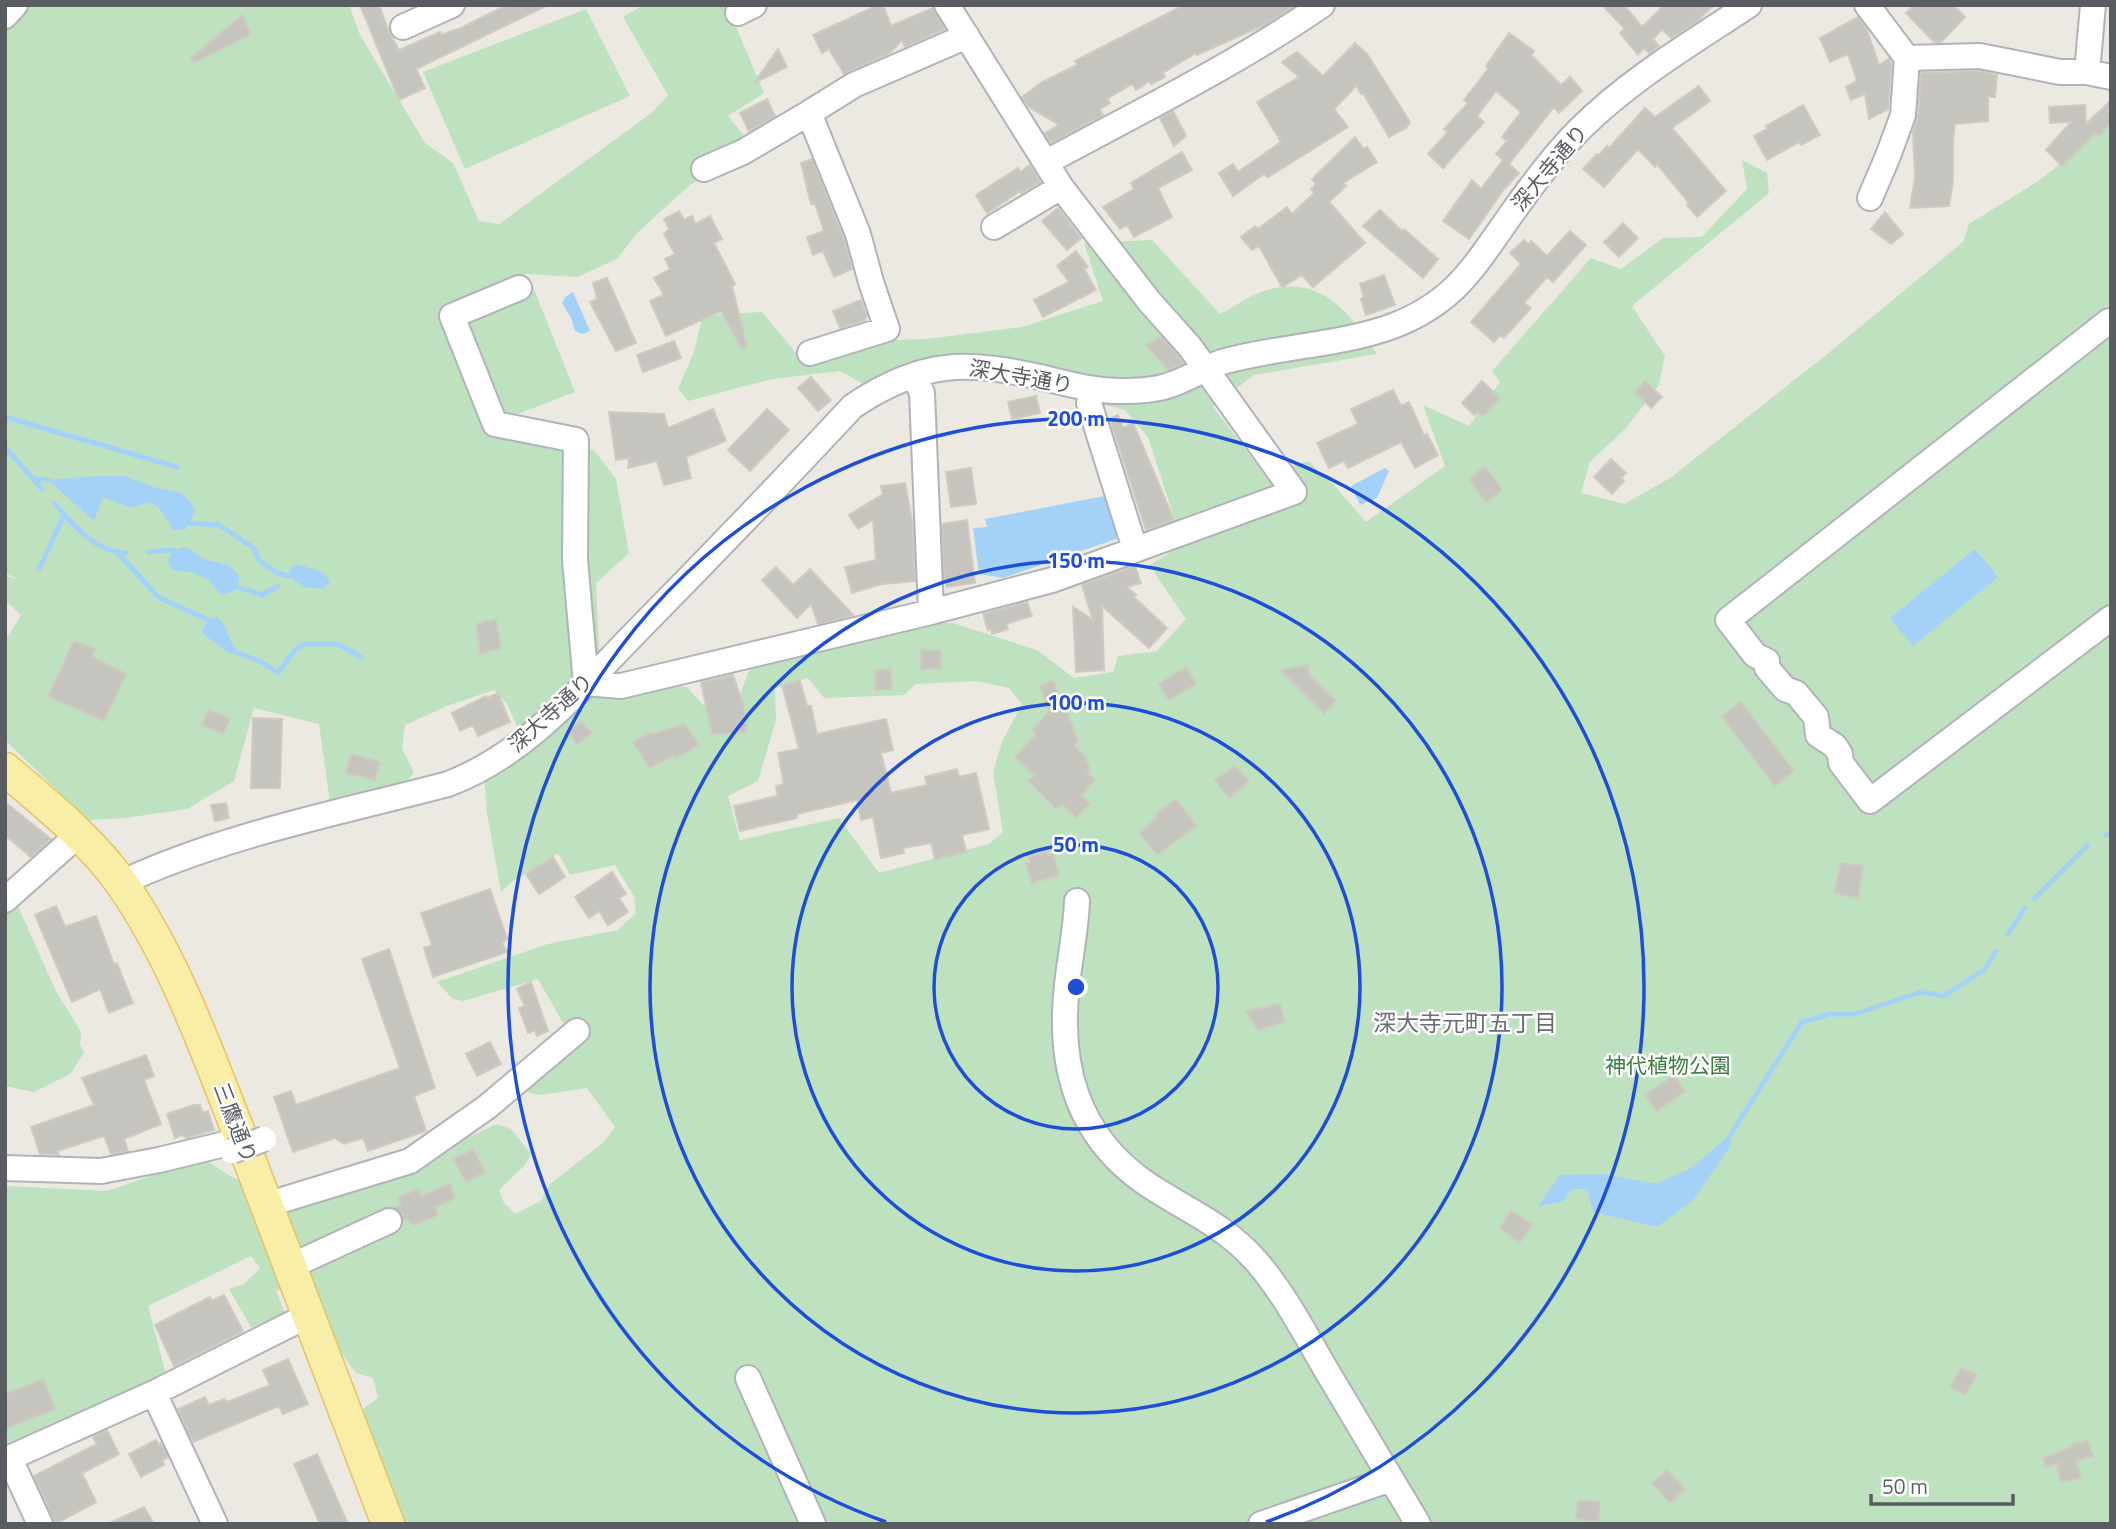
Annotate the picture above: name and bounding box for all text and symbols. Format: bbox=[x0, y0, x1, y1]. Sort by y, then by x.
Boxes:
street label: 深大寺通り bbox=[1503, 117, 1595, 218]
street label: 深大寺通り bbox=[967, 351, 1076, 401]
text: 200 m bbox=[1047, 402, 1105, 434]
text: 150 m bbox=[1047, 544, 1105, 576]
street label: 深大寺通り bbox=[501, 665, 600, 759]
text: 100 m bbox=[1047, 686, 1105, 718]
text: 50 m bbox=[1053, 828, 1099, 860]
centre of rings bbox=[1064, 975, 1088, 999]
district label: 深大寺元町五丁目 bbox=[1373, 1005, 1557, 1040]
park label: 神代植物公園 bbox=[1605, 1049, 1731, 1081]
street label: 三鷹通り bbox=[206, 1078, 266, 1168]
scale bar bbox=[1871, 1462, 2013, 1506]
text: 50 m bbox=[1882, 1470, 1928, 1502]

